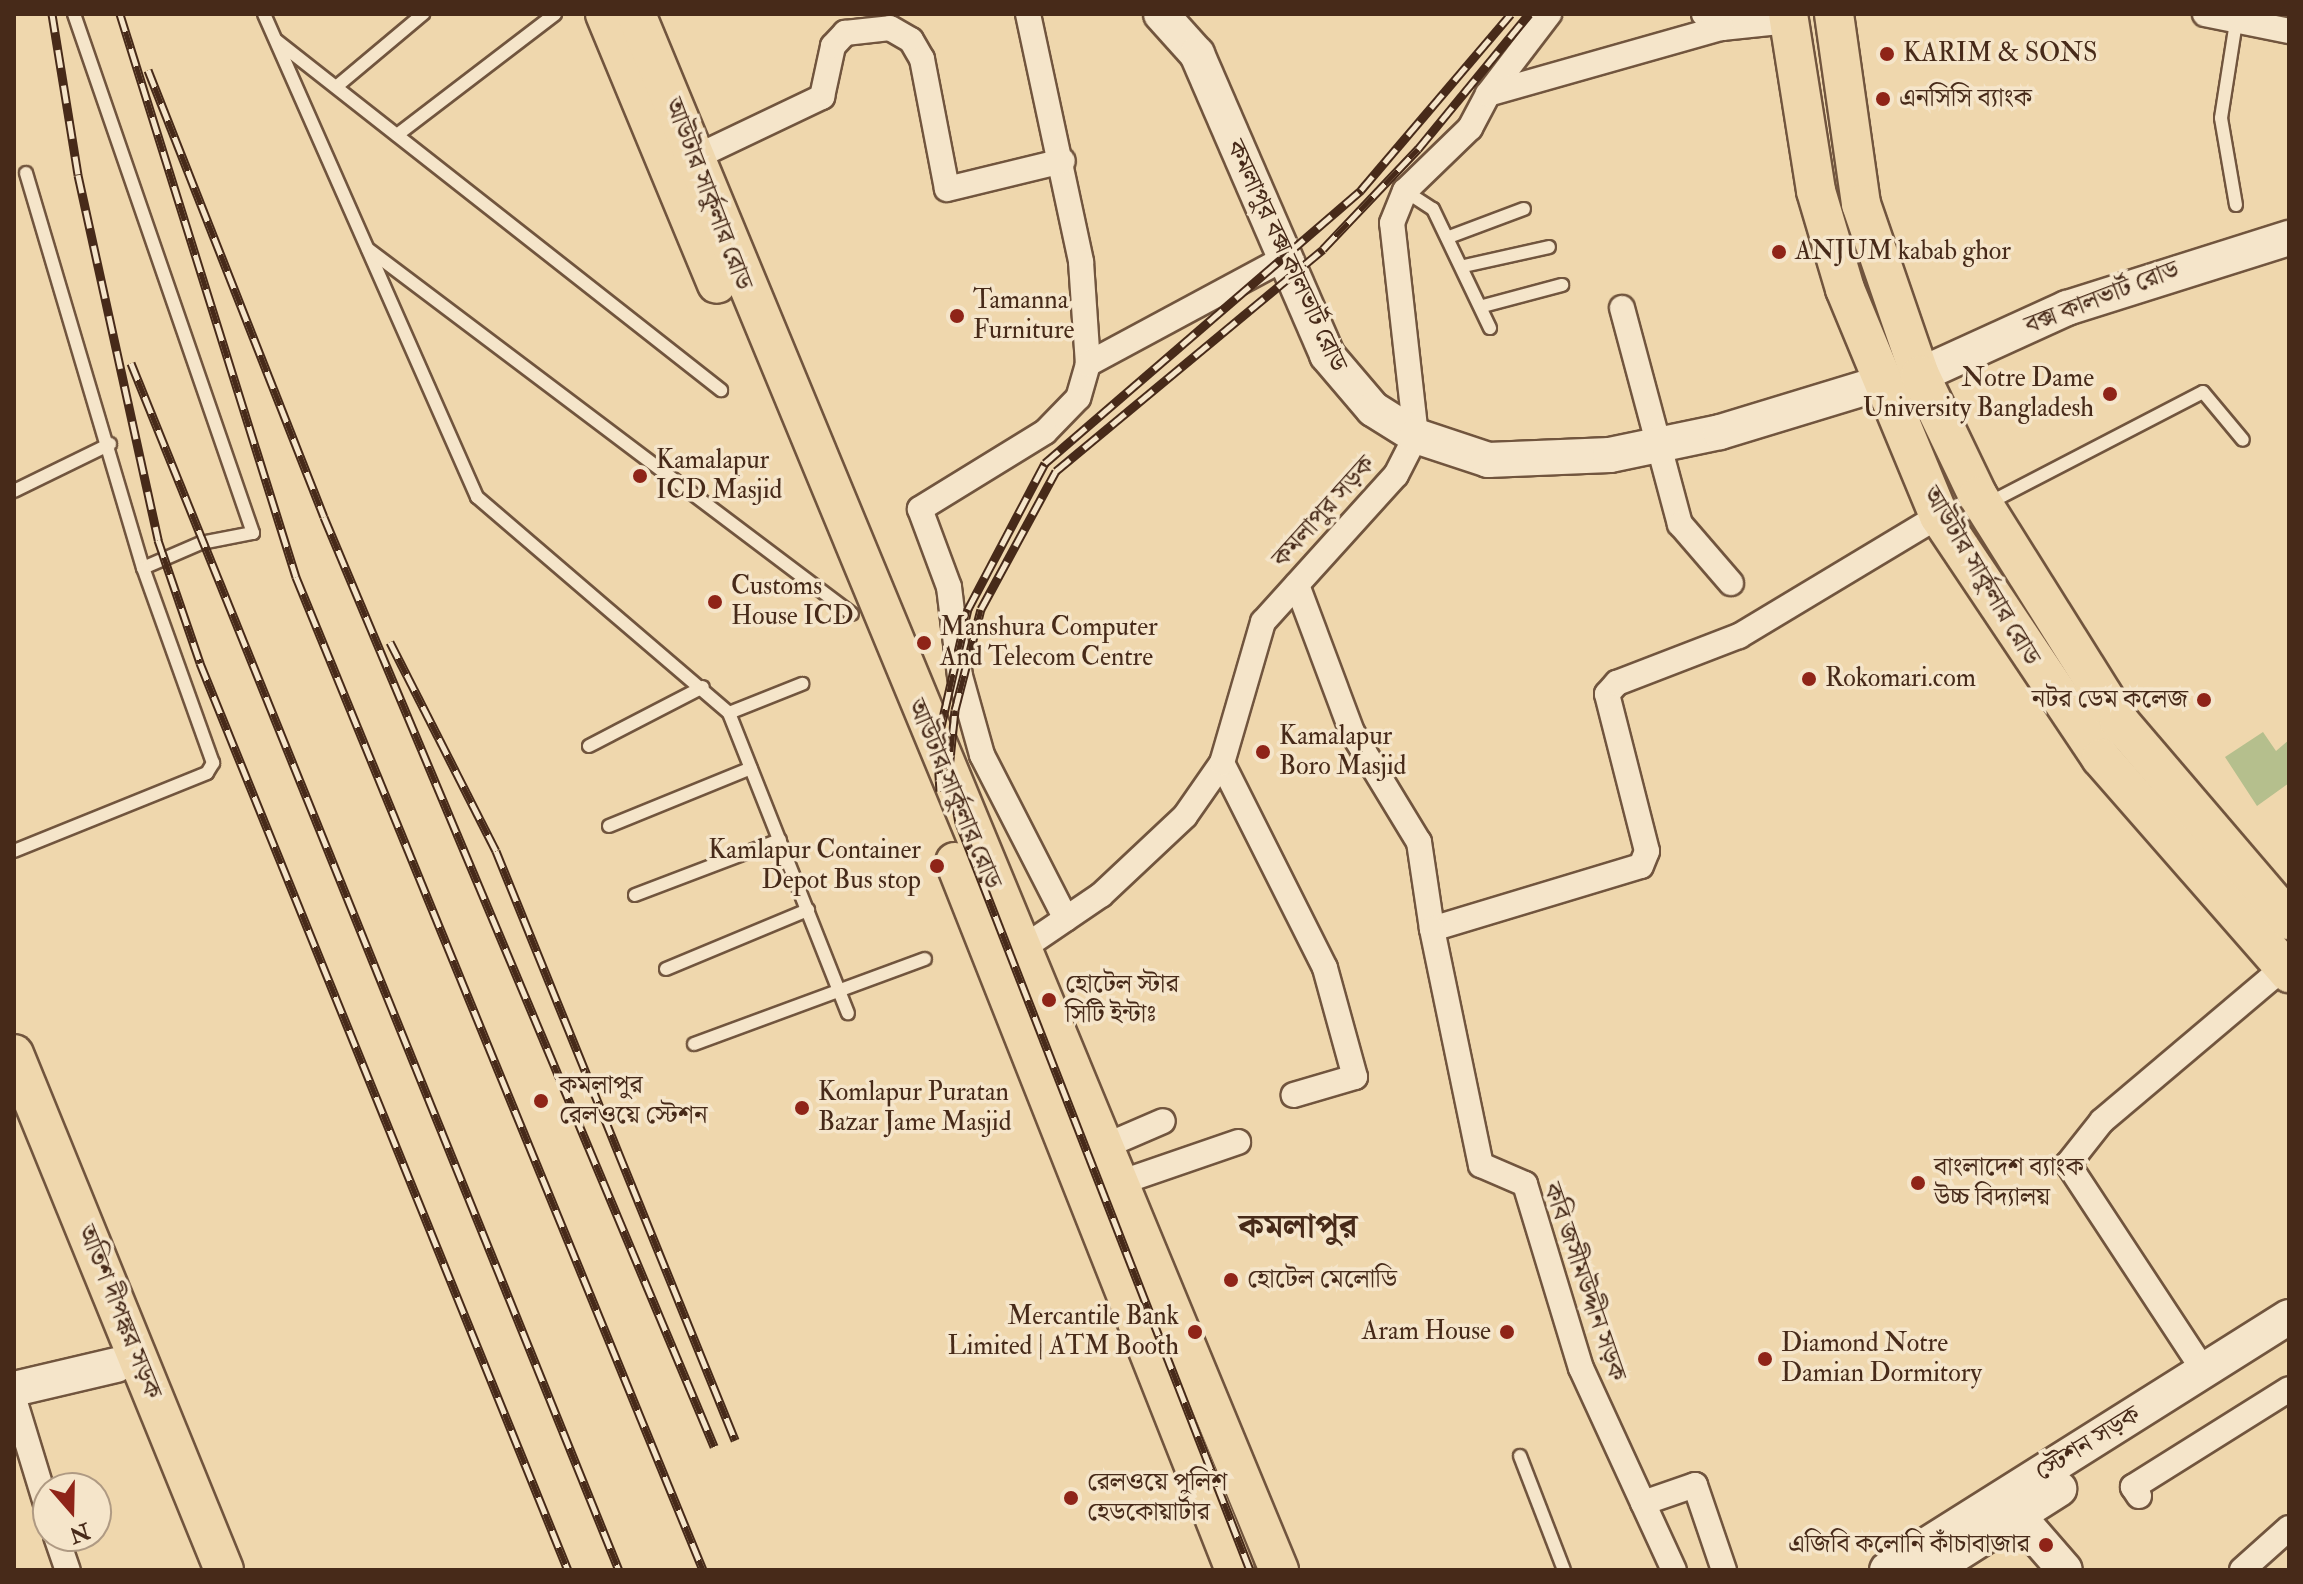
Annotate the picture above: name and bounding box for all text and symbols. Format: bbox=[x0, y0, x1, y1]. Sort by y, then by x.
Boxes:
place label: KARIM & SONS bbox=[1903, 38, 2098, 70]
marker: KARIM & SONS bbox=[1878, 45, 1896, 63]
place label: এনসিসি ব্যাংক bbox=[1899, 83, 2032, 115]
marker: এনসিসি ব্যাংক bbox=[1874, 90, 1892, 108]
street label: আউটার সার্কুলার রোড bbox=[657, 94, 759, 294]
street label: কমলাপুর বক্স কালভার্ট রোড bbox=[1219, 135, 1353, 377]
place label: ANJUM kabab ghor bbox=[1795, 236, 2011, 268]
marker: ANJUM kabab ghor bbox=[1770, 243, 1788, 261]
street label: বক্স কালভার্ট রোড bbox=[2020, 254, 2184, 342]
place label: Tamanna Furniture bbox=[973, 285, 1074, 346]
marker: Tamanna Furniture bbox=[948, 307, 966, 325]
place label: Notre Dame University Bangladesh bbox=[1863, 363, 2094, 424]
marker: Notre Dame University Bangladesh bbox=[2101, 385, 2119, 403]
place label: Kamalapur ICD Masjid bbox=[656, 445, 782, 506]
street label: কমলাপুর সড়ক bbox=[1266, 450, 1382, 574]
marker: Kamalapur ICD Masjid bbox=[631, 467, 649, 485]
street label: আউটার সার্কুলার রোড bbox=[1915, 481, 2047, 671]
place label: Customs House ICD bbox=[731, 571, 854, 632]
marker: Customs House ICD bbox=[706, 593, 724, 611]
place label: Manshura Computer And Telecom Centre bbox=[940, 612, 1158, 674]
marker: Manshura Computer And Telecom Centre bbox=[915, 634, 933, 652]
place label: Rokomari.com bbox=[1825, 663, 1976, 695]
marker: Rokomari.com bbox=[1800, 670, 1818, 688]
place label: নটর ডেম কলেজ bbox=[2032, 684, 2188, 716]
marker: নটর ডেম কলেজ bbox=[2195, 691, 2213, 709]
street label: আউটার সার্কুলার রোড bbox=[900, 694, 1008, 894]
place label: Kamalapur Boro Masjid bbox=[1279, 721, 1406, 782]
marker: Kamalapur Boro Masjid bbox=[1254, 743, 1272, 761]
place label: Kamlapur Container Depot Bus stop bbox=[708, 835, 921, 896]
marker: Kamlapur Container Depot Bus stop bbox=[928, 857, 946, 875]
place label: হোটেল স্টার সিটি ইন্টাঃ bbox=[1065, 969, 1179, 1030]
marker: হোটেল স্টার সিটি ইন্টাঃ bbox=[1040, 991, 1058, 1009]
place label: কমলাপুর রেলওয়ে স্টেশন bbox=[559, 1070, 708, 1132]
place label: Komlapur Puratan Bazar Jame Masjid bbox=[818, 1077, 1011, 1138]
marker: কমলাপুর রেলওয়ে স্টেশন bbox=[530, 1090, 552, 1112]
marker: Komlapur Puratan Bazar Jame Masjid bbox=[793, 1099, 811, 1117]
place label: বাংলাদেশ ব্যাংক উচ্চ বিদ্যালয় bbox=[1934, 1152, 2084, 1214]
marker: বাংলাদেশ ব্যাংক উচ্চ বিদ্যালয় bbox=[1909, 1174, 1927, 1192]
street label: কবি জসীমউদ্দীন সড়ক bbox=[1535, 1179, 1633, 1385]
district label: কমলাপুর bbox=[1238, 1207, 1358, 1247]
street label: অতিশ দীপঙ্কর সড়ক bbox=[70, 1221, 168, 1403]
place label: হোটেল মেলোডি bbox=[1247, 1264, 1397, 1296]
marker: হোটেল মেলোডি bbox=[1222, 1271, 1240, 1289]
place label: Mercantile Bank Limited | ATM Booth bbox=[948, 1301, 1179, 1362]
place label: Aram House bbox=[1362, 1316, 1491, 1348]
marker: Mercantile Bank Limited | ATM Booth bbox=[1186, 1323, 1204, 1341]
marker: Aram House bbox=[1498, 1323, 1516, 1341]
place label: Diamond Notre Damian Dormitory bbox=[1781, 1328, 1982, 1390]
marker: Diamond Notre Damian Dormitory bbox=[1756, 1350, 1774, 1368]
street label: স্টেশন সড়ক bbox=[2030, 1400, 2146, 1488]
place label: রেলওয়ে পুলিশ হেডকোয়ার্টার bbox=[1087, 1467, 1227, 1528]
north arrow bbox=[32, 1472, 112, 1552]
marker: রেলওয়ে পুলিশ হেডকোয়ার্টার bbox=[1062, 1489, 1080, 1507]
text: N bbox=[65, 1516, 94, 1549]
place label: এজিবি কলোনি কাঁচাবাজার bbox=[1788, 1529, 2030, 1561]
marker: এজিবি কলোনি কাঁচাবাজার bbox=[2037, 1536, 2055, 1554]

